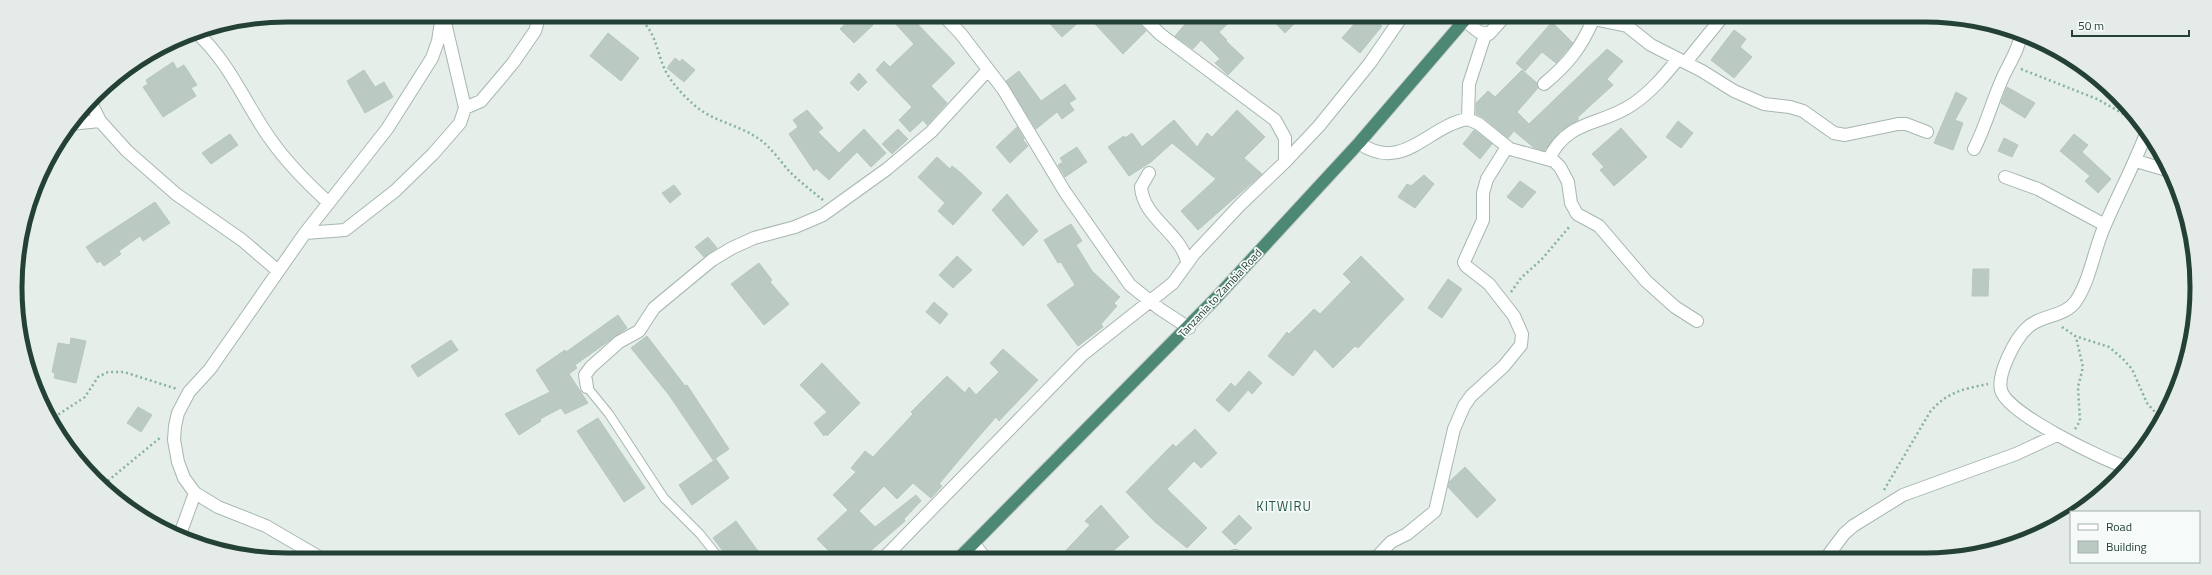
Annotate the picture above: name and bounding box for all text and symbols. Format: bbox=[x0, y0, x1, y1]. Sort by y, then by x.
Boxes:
scale bar bbox=[2072, 12, 2189, 38]
text: 50 m bbox=[2078, 16, 2104, 35]
street label: Tanzania to Zambia Road bbox=[1175, 245, 1265, 341]
district label: KITWIRU bbox=[1256, 496, 1312, 516]
legend bbox=[2070, 511, 2200, 563]
text: Road bbox=[2106, 517, 2132, 536]
text: Building bbox=[2106, 537, 2147, 556]

